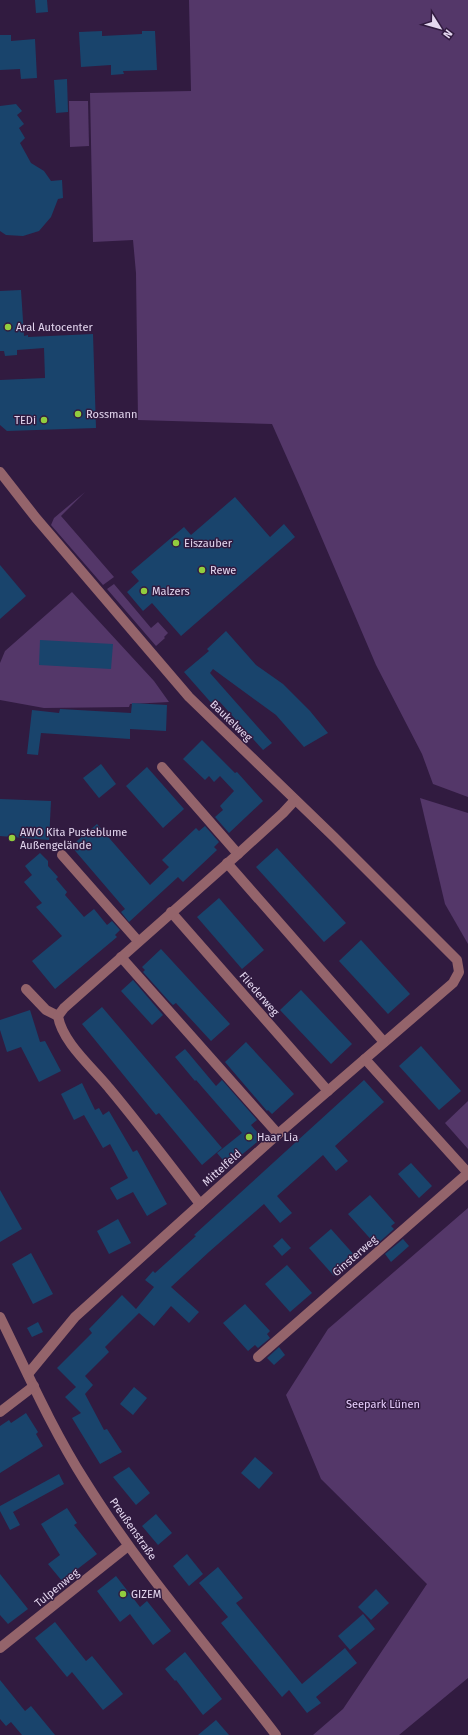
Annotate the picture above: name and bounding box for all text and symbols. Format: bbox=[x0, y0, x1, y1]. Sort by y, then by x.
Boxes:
north arrow bbox=[420, 8, 460, 48]
text: N bbox=[440, 27, 455, 41]
place label: Aral Autocenter bbox=[16, 321, 93, 334]
marker: Aral Autocenter bbox=[3, 322, 13, 332]
place label: Rossmann bbox=[86, 408, 137, 421]
marker: Rossmann bbox=[73, 409, 83, 419]
place label: TEDi bbox=[14, 414, 36, 427]
marker: TEDi bbox=[39, 415, 49, 425]
place label: Eiszauber bbox=[184, 537, 233, 550]
marker: Eiszauber bbox=[171, 538, 181, 548]
place label: Rewe bbox=[210, 564, 236, 577]
marker: Rewe bbox=[197, 565, 207, 575]
place label: Malzers bbox=[152, 585, 190, 598]
marker: Malzers bbox=[139, 586, 149, 596]
street label: Baukelweg bbox=[207, 698, 255, 744]
place label: AWO Kita Pusteblume Außengelände bbox=[20, 826, 127, 852]
marker: AWO Kita Pusteblume Außengelände bbox=[7, 833, 17, 843]
street label: Fliederweg bbox=[236, 969, 282, 1019]
place label: Haar Lia bbox=[257, 1131, 298, 1144]
marker: Haar Lia bbox=[244, 1132, 254, 1142]
street label: Mittelfeld bbox=[200, 1147, 244, 1189]
street label: Ginsterweg bbox=[330, 1233, 380, 1279]
park label: Seepark Lünen bbox=[346, 1398, 420, 1411]
street label: Preußenstraße bbox=[107, 1495, 159, 1563]
street label: Tulpenweg bbox=[32, 1566, 82, 1610]
place label: GIZEM bbox=[131, 1588, 161, 1601]
marker: GIZEM bbox=[118, 1589, 128, 1599]

